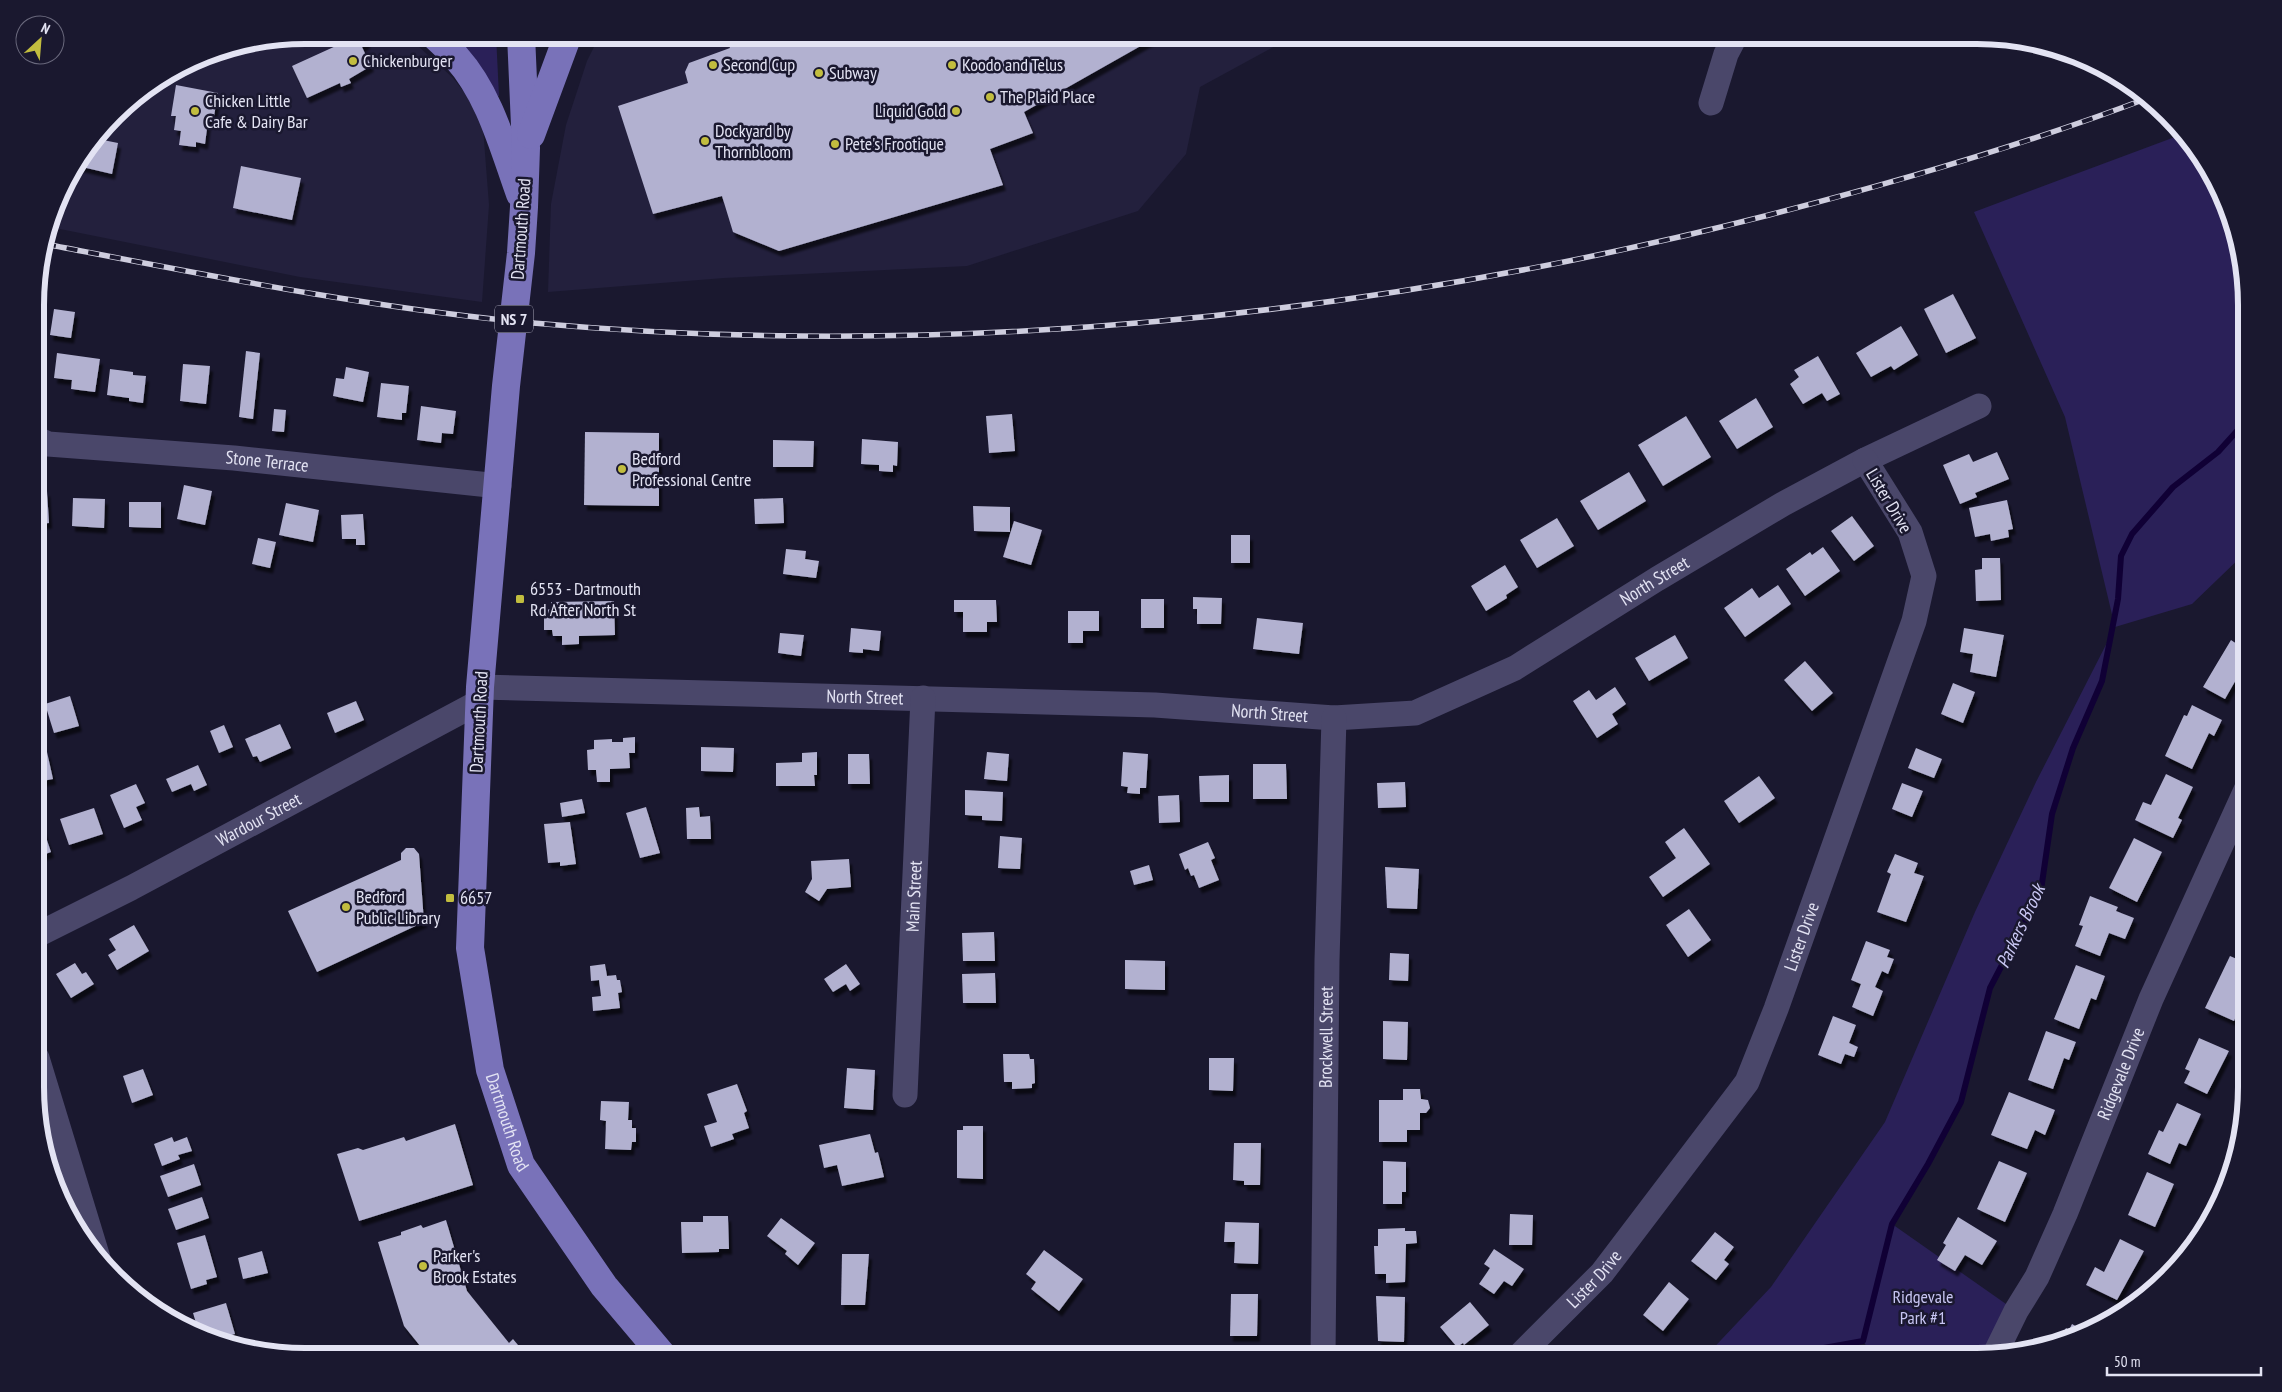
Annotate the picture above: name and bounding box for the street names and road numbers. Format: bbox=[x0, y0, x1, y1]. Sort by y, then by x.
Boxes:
street label: Dartmouth Road bbox=[505, 177, 536, 280]
road number: NS 7 bbox=[495, 306, 533, 332]
street label: Stone Terrace bbox=[225, 445, 310, 477]
street label: Lister Drive bbox=[1861, 464, 1918, 537]
street label: North Street bbox=[1615, 551, 1693, 610]
street label: Dartmouth Road bbox=[464, 671, 493, 773]
street label: North Street bbox=[826, 684, 904, 709]
street label: North Street bbox=[1230, 699, 1309, 727]
street label: Wardour Street bbox=[212, 787, 305, 851]
street label: Main Street bbox=[900, 860, 927, 932]
street label: Lister Drive bbox=[1779, 899, 1824, 974]
street label: Brockwell Street bbox=[1314, 986, 1338, 1088]
street label: Ridgevale Drive bbox=[2092, 1024, 2149, 1123]
street label: Dartmouth Road bbox=[481, 1070, 534, 1176]
street label: Lister Drive bbox=[1561, 1245, 1626, 1313]

